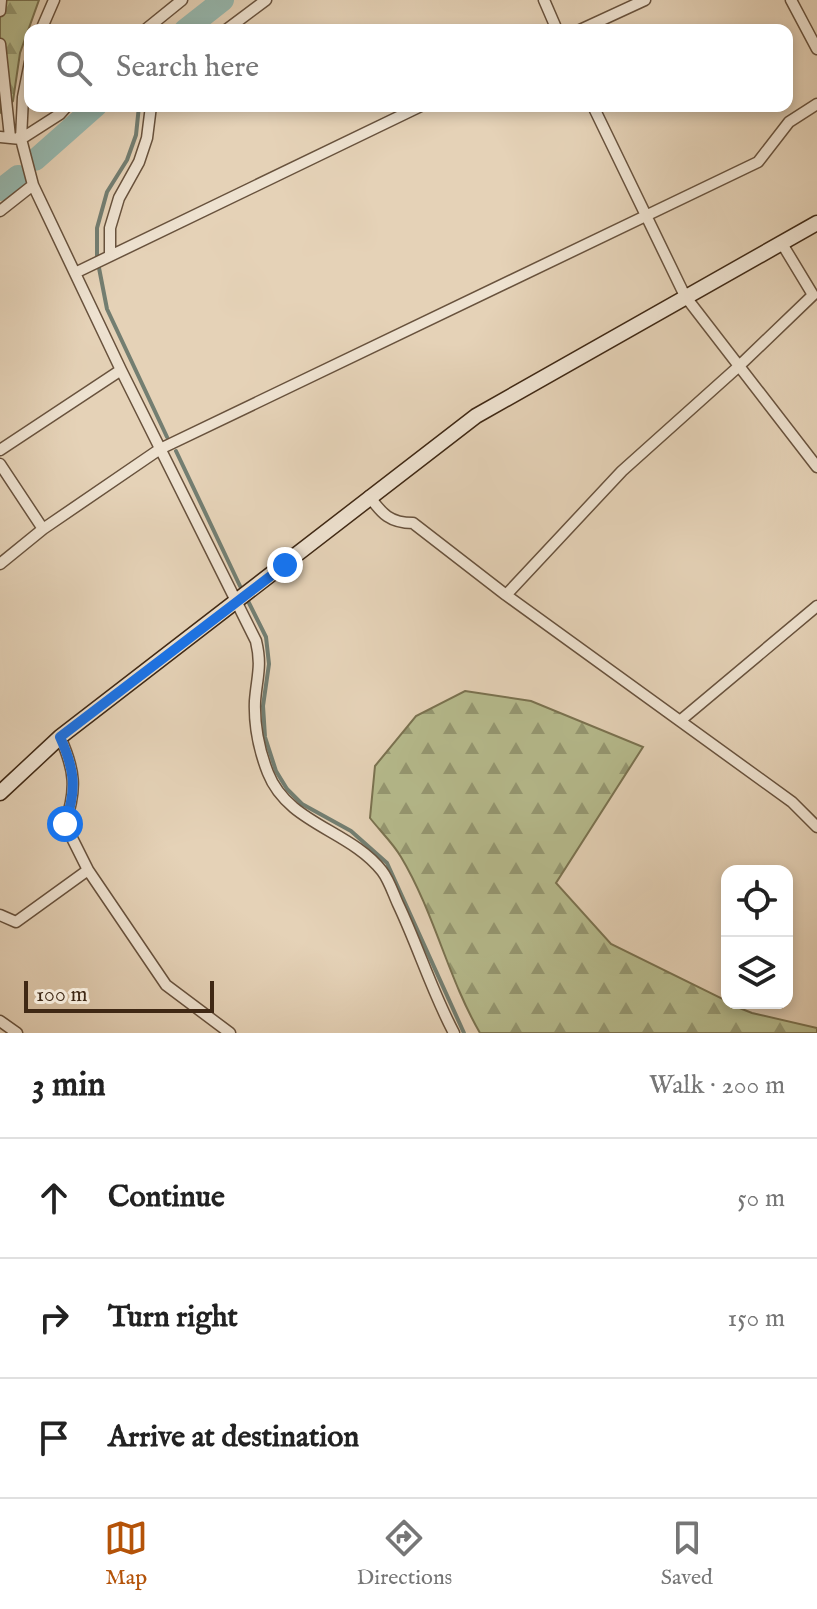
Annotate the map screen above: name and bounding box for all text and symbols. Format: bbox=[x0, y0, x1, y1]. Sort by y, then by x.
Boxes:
search box bbox=[24, 24, 793, 112]
icon: search bbox=[52, 46, 96, 90]
text: Search here bbox=[116, 49, 259, 87]
route end bbox=[267, 547, 303, 583]
route start bbox=[47, 806, 83, 842]
map controls bbox=[721, 865, 793, 1009]
button: locate bbox=[721, 865, 793, 937]
button: layers bbox=[721, 937, 793, 1009]
scale bar bbox=[24, 977, 214, 1013]
text: 100 m bbox=[36, 981, 88, 1009]
text: 3 min bbox=[32, 1064, 106, 1107]
text: Walk · 200 m bbox=[649, 1069, 785, 1102]
icon: ahead bbox=[32, 1176, 76, 1220]
text: Continue bbox=[108, 1179, 225, 1217]
text: 50 m bbox=[737, 1182, 785, 1215]
icon: right bbox=[32, 1296, 76, 1340]
text: Turn right bbox=[108, 1299, 238, 1337]
text: 150 m bbox=[727, 1302, 785, 1335]
icon: arrive bbox=[32, 1416, 76, 1460]
text: Arrive at destination bbox=[108, 1419, 359, 1457]
tab: Map bbox=[104, 1516, 148, 1592]
tab: Directions bbox=[357, 1516, 452, 1592]
tab: Saved bbox=[661, 1516, 713, 1592]

